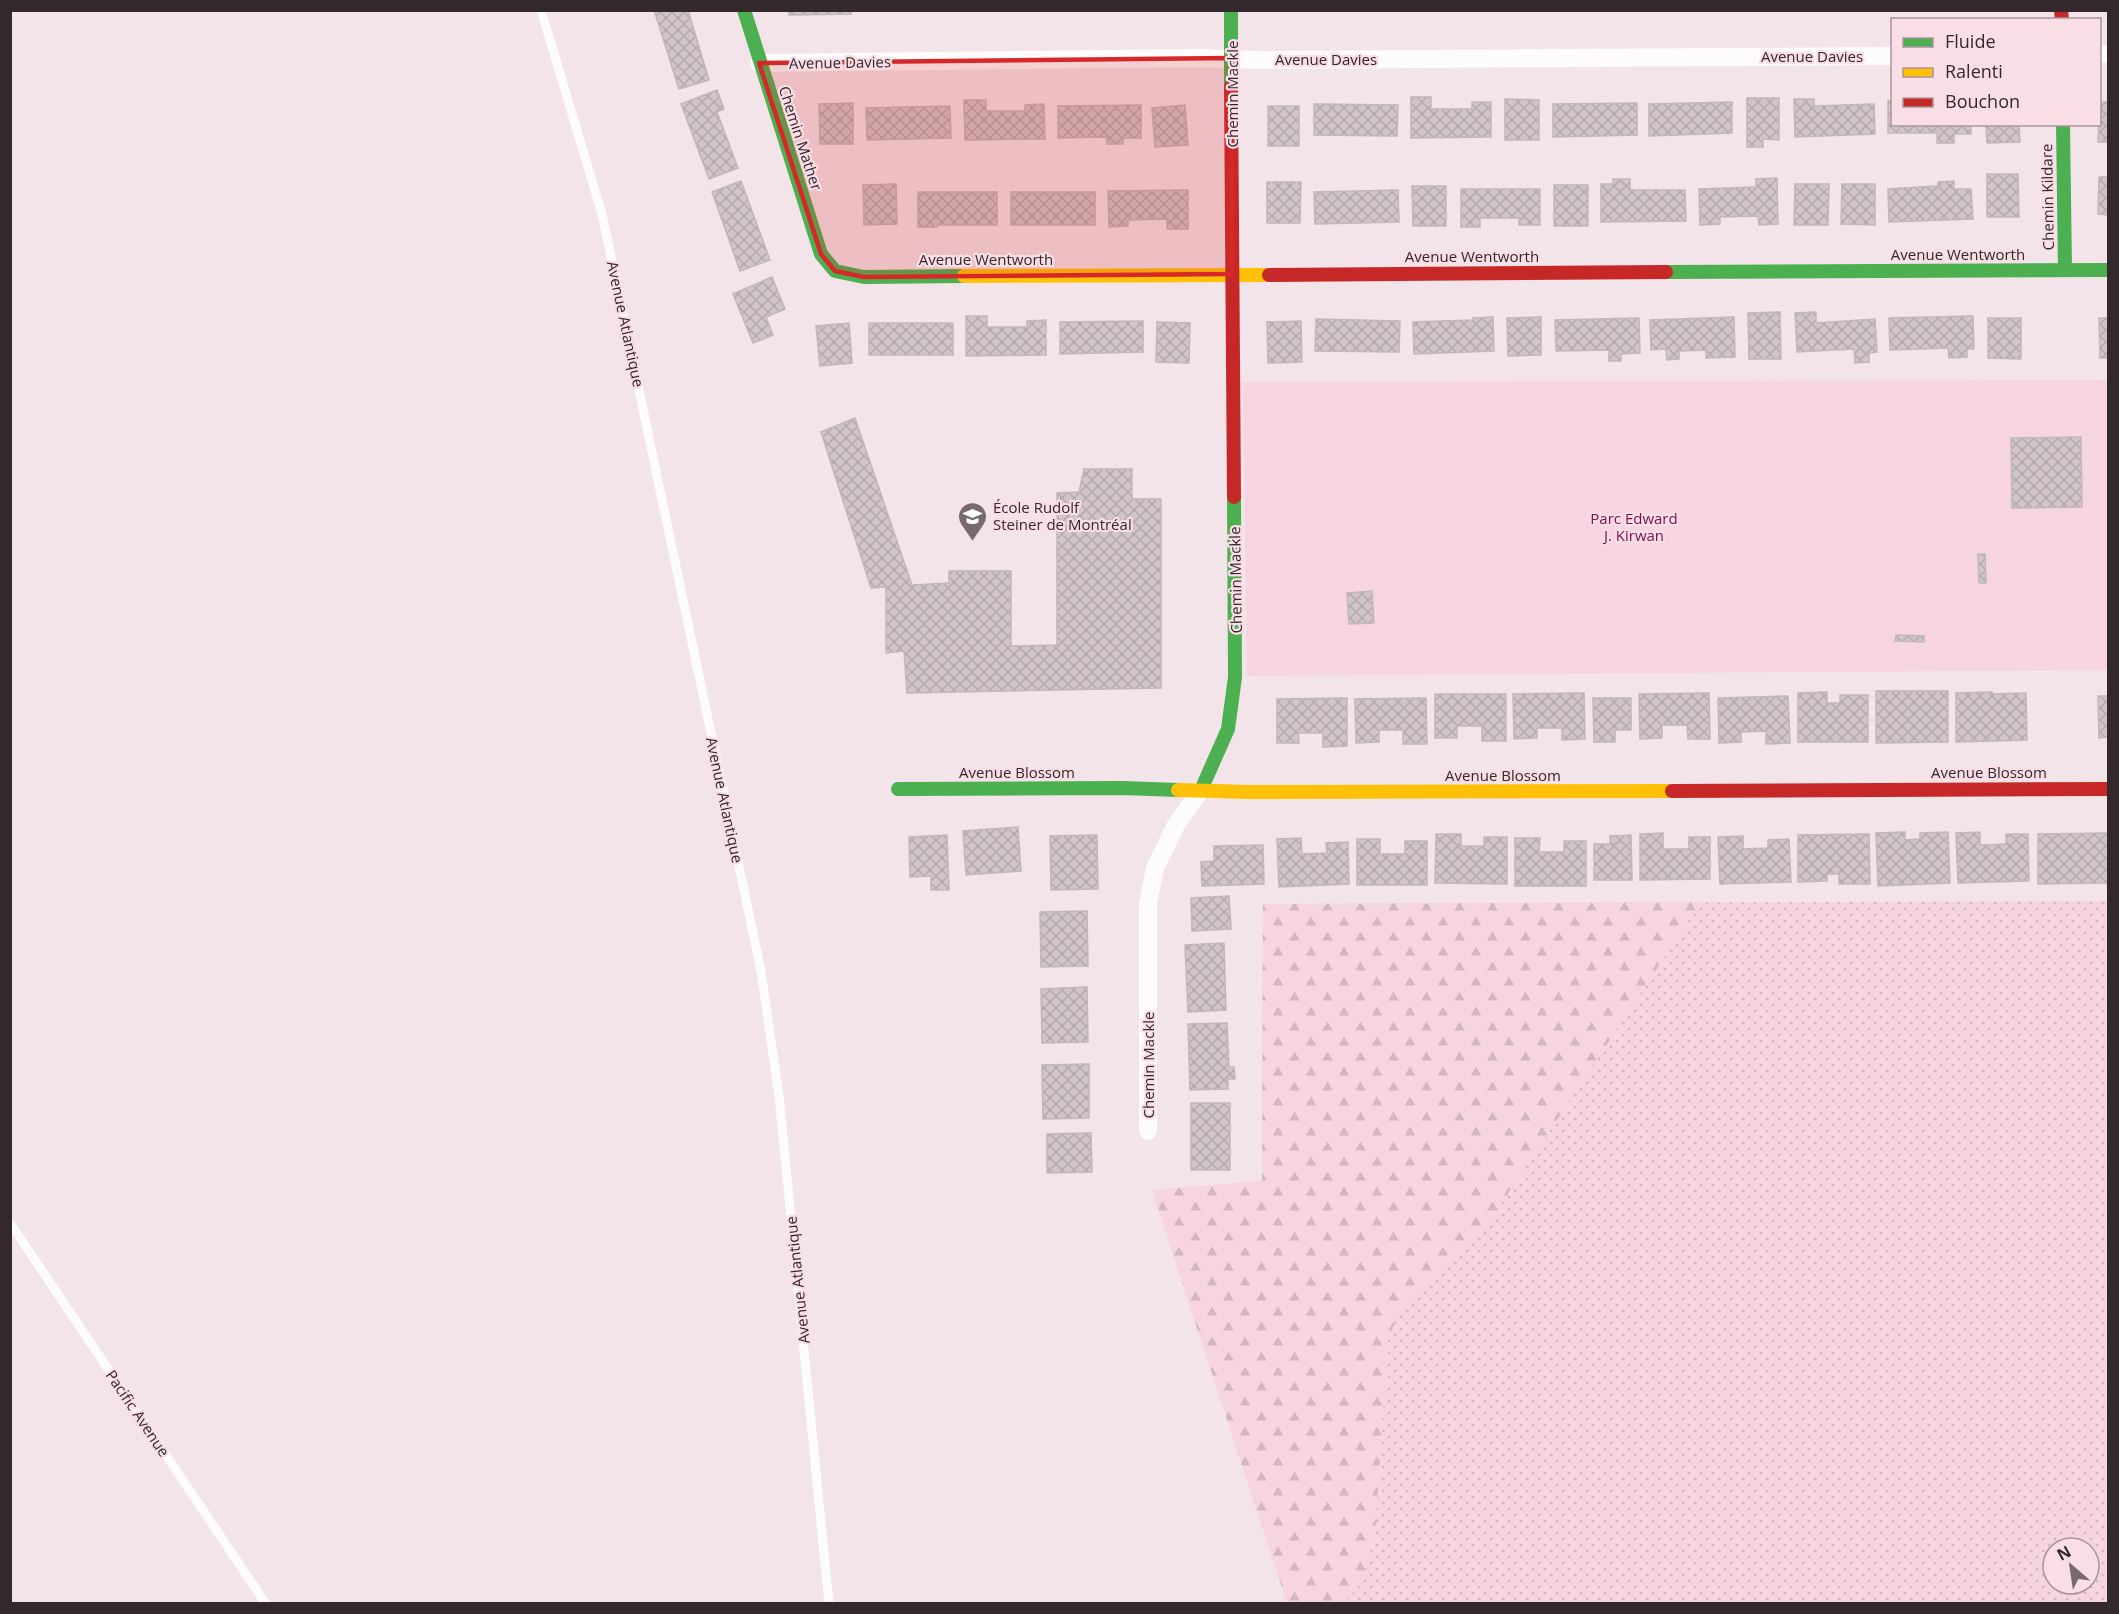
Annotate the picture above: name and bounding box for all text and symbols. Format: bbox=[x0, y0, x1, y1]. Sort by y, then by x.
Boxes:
legend bbox=[1891, 18, 2101, 126]
text: Fluide bbox=[1945, 29, 1996, 53]
street label: Chemin Mackle bbox=[1222, 41, 1242, 147]
street label: Avenue Davies bbox=[1761, 46, 1863, 66]
street label: Avenue Davies bbox=[1275, 49, 1377, 69]
street label: Avenue Davies bbox=[789, 51, 891, 73]
text: Ralenti bbox=[1945, 59, 2003, 83]
street label: Chemin Mather bbox=[775, 83, 827, 193]
text: Bouchon bbox=[1945, 89, 2020, 113]
street label: Chemin Kildare bbox=[2036, 143, 2058, 251]
street label: Avenue Wentworth bbox=[1891, 244, 2025, 264]
street label: Avenue Wentworth bbox=[1405, 246, 1539, 266]
street label: Avenue Wentworth bbox=[919, 249, 1053, 269]
street label: Avenue Atlantique bbox=[603, 259, 649, 389]
place label: École Rudolf Steiner de Montréal bbox=[993, 497, 1132, 534]
school or university icon: École Rudolf Steiner de Montréal bbox=[956, 500, 988, 542]
park label: Parc Edward J. Kirwan bbox=[1590, 508, 1678, 545]
street label: Chemin Mackle bbox=[1224, 526, 1246, 634]
street label: Avenue Atlantique bbox=[702, 735, 748, 865]
street label: Avenue Blossom bbox=[959, 762, 1075, 782]
street label: Avenue Blossom bbox=[1931, 762, 2047, 782]
street label: Avenue Blossom bbox=[1445, 765, 1561, 785]
street label: Chemin Mackle bbox=[1138, 1012, 1158, 1118]
street label: Avenue Atlantique bbox=[780, 1215, 814, 1345]
street label: Pacific Avenue bbox=[102, 1366, 174, 1460]
north arrow bbox=[2041, 1536, 2101, 1596]
text: N bbox=[2053, 1540, 2075, 1566]

